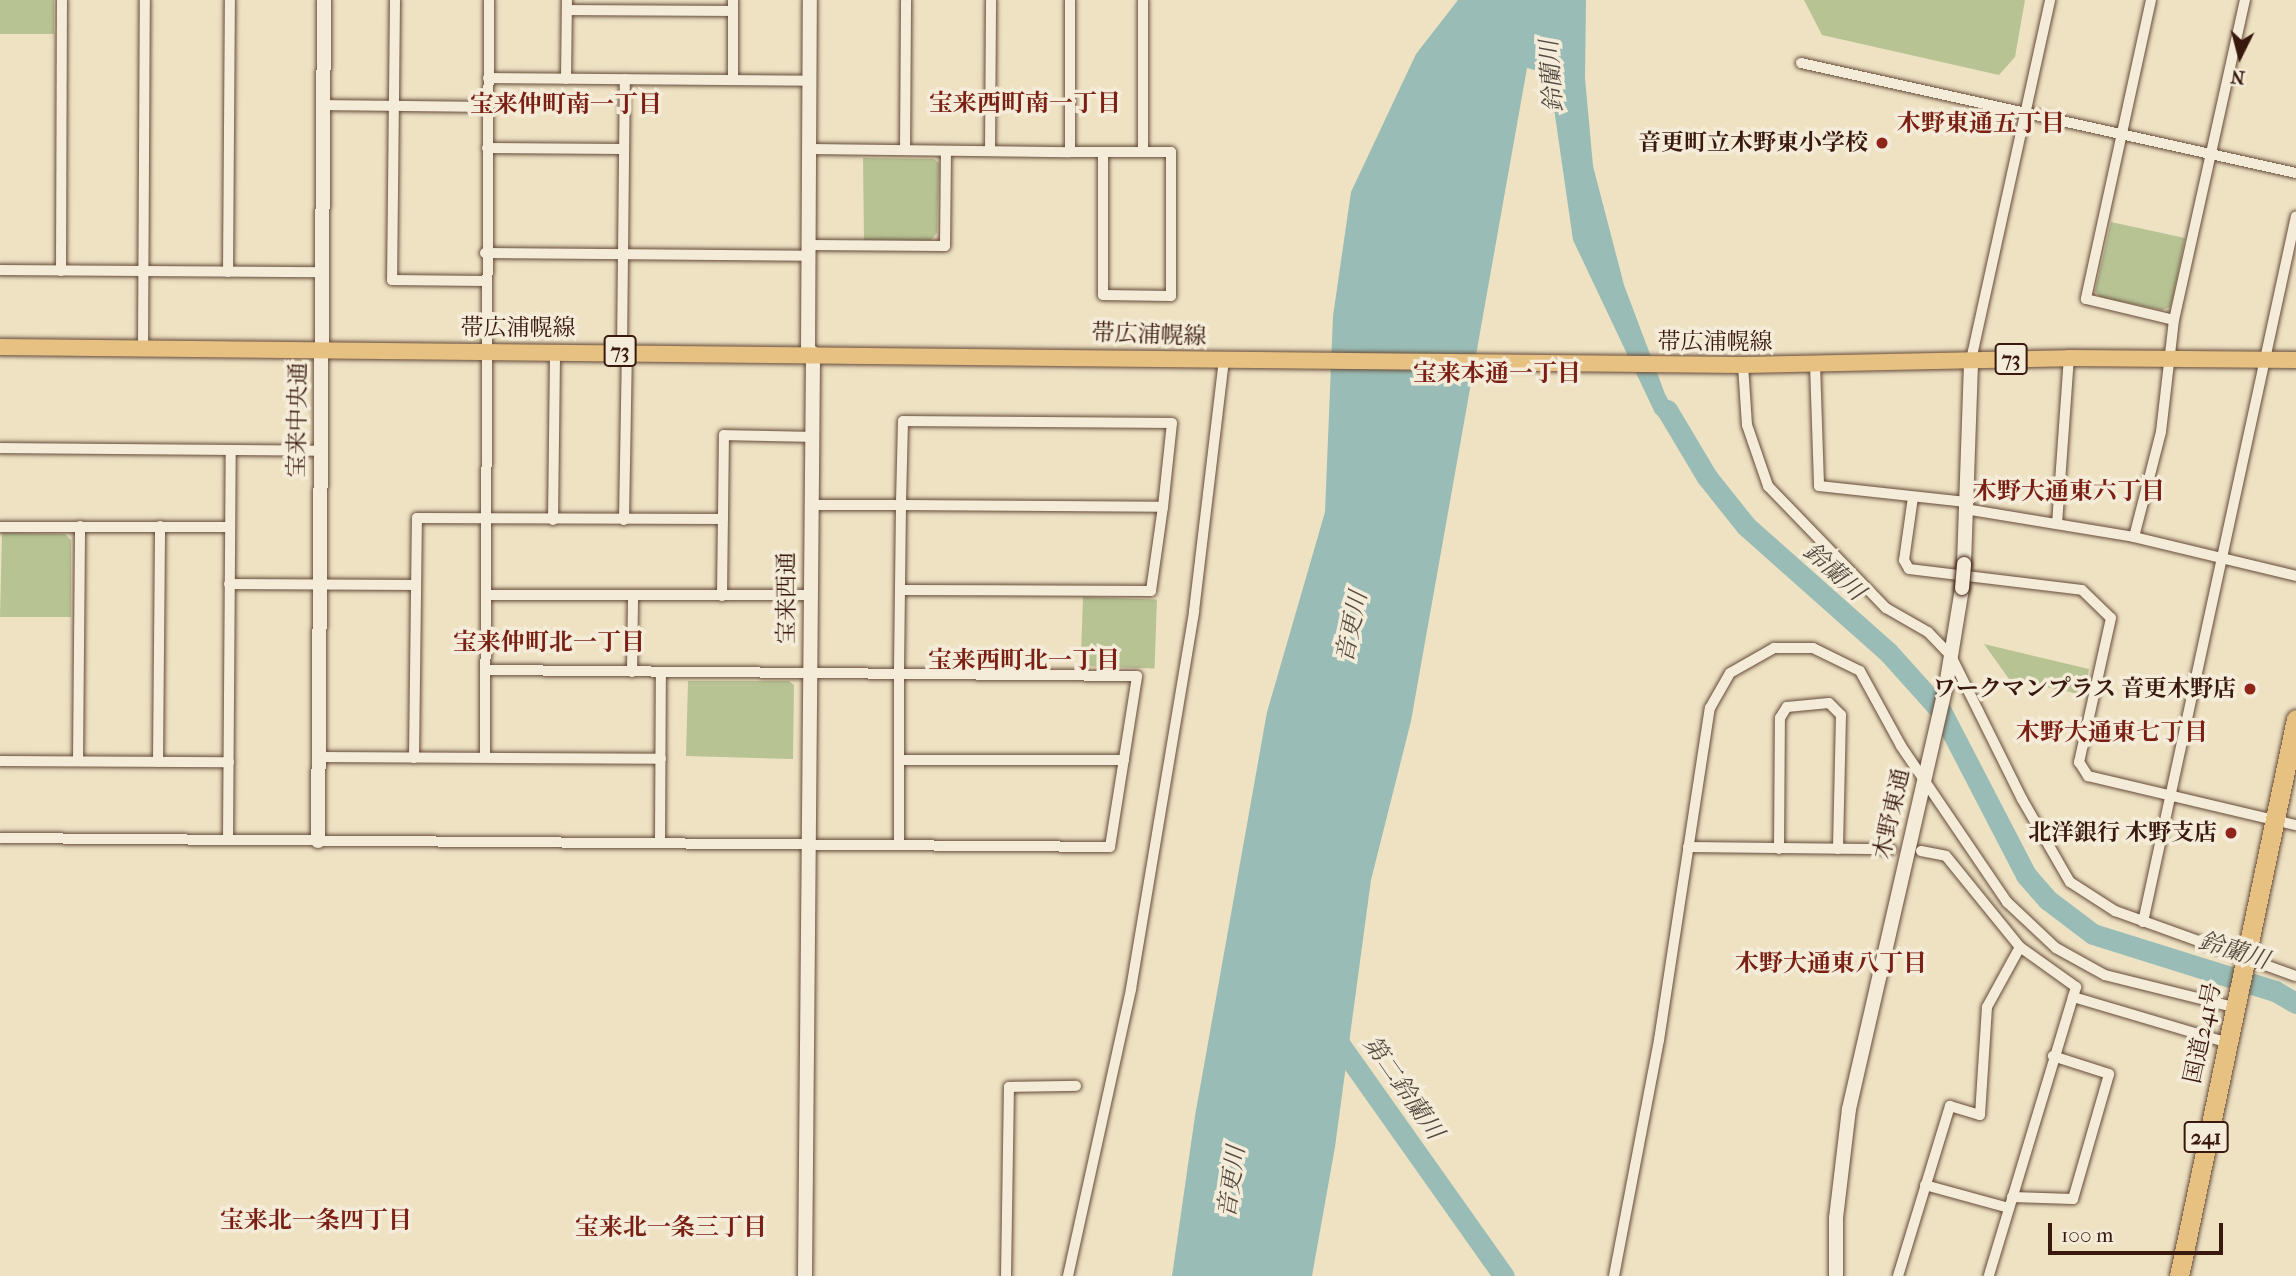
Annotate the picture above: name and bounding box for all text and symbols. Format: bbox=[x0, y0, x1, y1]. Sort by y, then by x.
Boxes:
north arrow bbox=[2205, 21, 2275, 91]
water label: 鈴蘭川 bbox=[1535, 39, 1569, 113]
text: N bbox=[2229, 65, 2246, 89]
district label: 宝来西町南一丁目 bbox=[929, 90, 1121, 118]
district label: 宝来仲町南一丁目 bbox=[470, 91, 662, 119]
district label: 木野東通五丁目 bbox=[1897, 110, 2065, 138]
place label: 音更町立木野東小学校 bbox=[1638, 129, 1868, 157]
marker: 音更町立木野東小学校 bbox=[1874, 135, 1890, 151]
street label: 帯広浦幌線 bbox=[461, 314, 575, 342]
street label: 帯広浦幌線 bbox=[1091, 319, 1207, 351]
street label: 帯広浦幌線 bbox=[1658, 328, 1772, 356]
road number: 73 bbox=[602, 334, 638, 368]
road number: 73 bbox=[1994, 342, 2028, 376]
district label: 宝来本通一丁目 bbox=[1413, 360, 1581, 388]
street label: 宝来中央通 bbox=[283, 362, 313, 478]
district label: 木野大通東六丁目 bbox=[1973, 478, 2165, 506]
water label: 鈴蘭川 bbox=[1798, 537, 1870, 607]
street label: 宝来西通 bbox=[773, 552, 801, 644]
water label: 音更川 bbox=[1330, 589, 1374, 665]
district label: 宝来仲町北一丁目 bbox=[453, 629, 645, 657]
district label: 宝来西町北一丁目 bbox=[928, 647, 1120, 675]
place label: ワークマンプラス 音更木野店 bbox=[1932, 675, 2236, 703]
marker: ワークマンプラス 音更木野店 bbox=[2242, 681, 2258, 697]
district label: 木野大通東七丁目 bbox=[2016, 719, 2208, 747]
street label: 木野東通 bbox=[1868, 766, 1916, 862]
place label: 北洋銀行 木野支店 bbox=[2028, 819, 2217, 847]
marker: 北洋銀行 木野支店 bbox=[2223, 825, 2239, 841]
water label: 鈴蘭川 bbox=[2195, 927, 2273, 975]
district label: 木野大通東八丁目 bbox=[1735, 950, 1927, 978]
street label: 国道241号 bbox=[2179, 980, 2227, 1086]
water label: 第二鈴蘭川 bbox=[1357, 1031, 1449, 1145]
road number: 241 bbox=[2183, 1120, 2229, 1154]
water label: 音更川 bbox=[1213, 1144, 1251, 1220]
district label: 宝来北一条四丁目 bbox=[220, 1207, 412, 1235]
scale bar bbox=[2051, 1210, 2226, 1254]
district label: 宝来北一条三丁目 bbox=[575, 1214, 767, 1242]
text: 100 m bbox=[2061, 1223, 2114, 1247]

